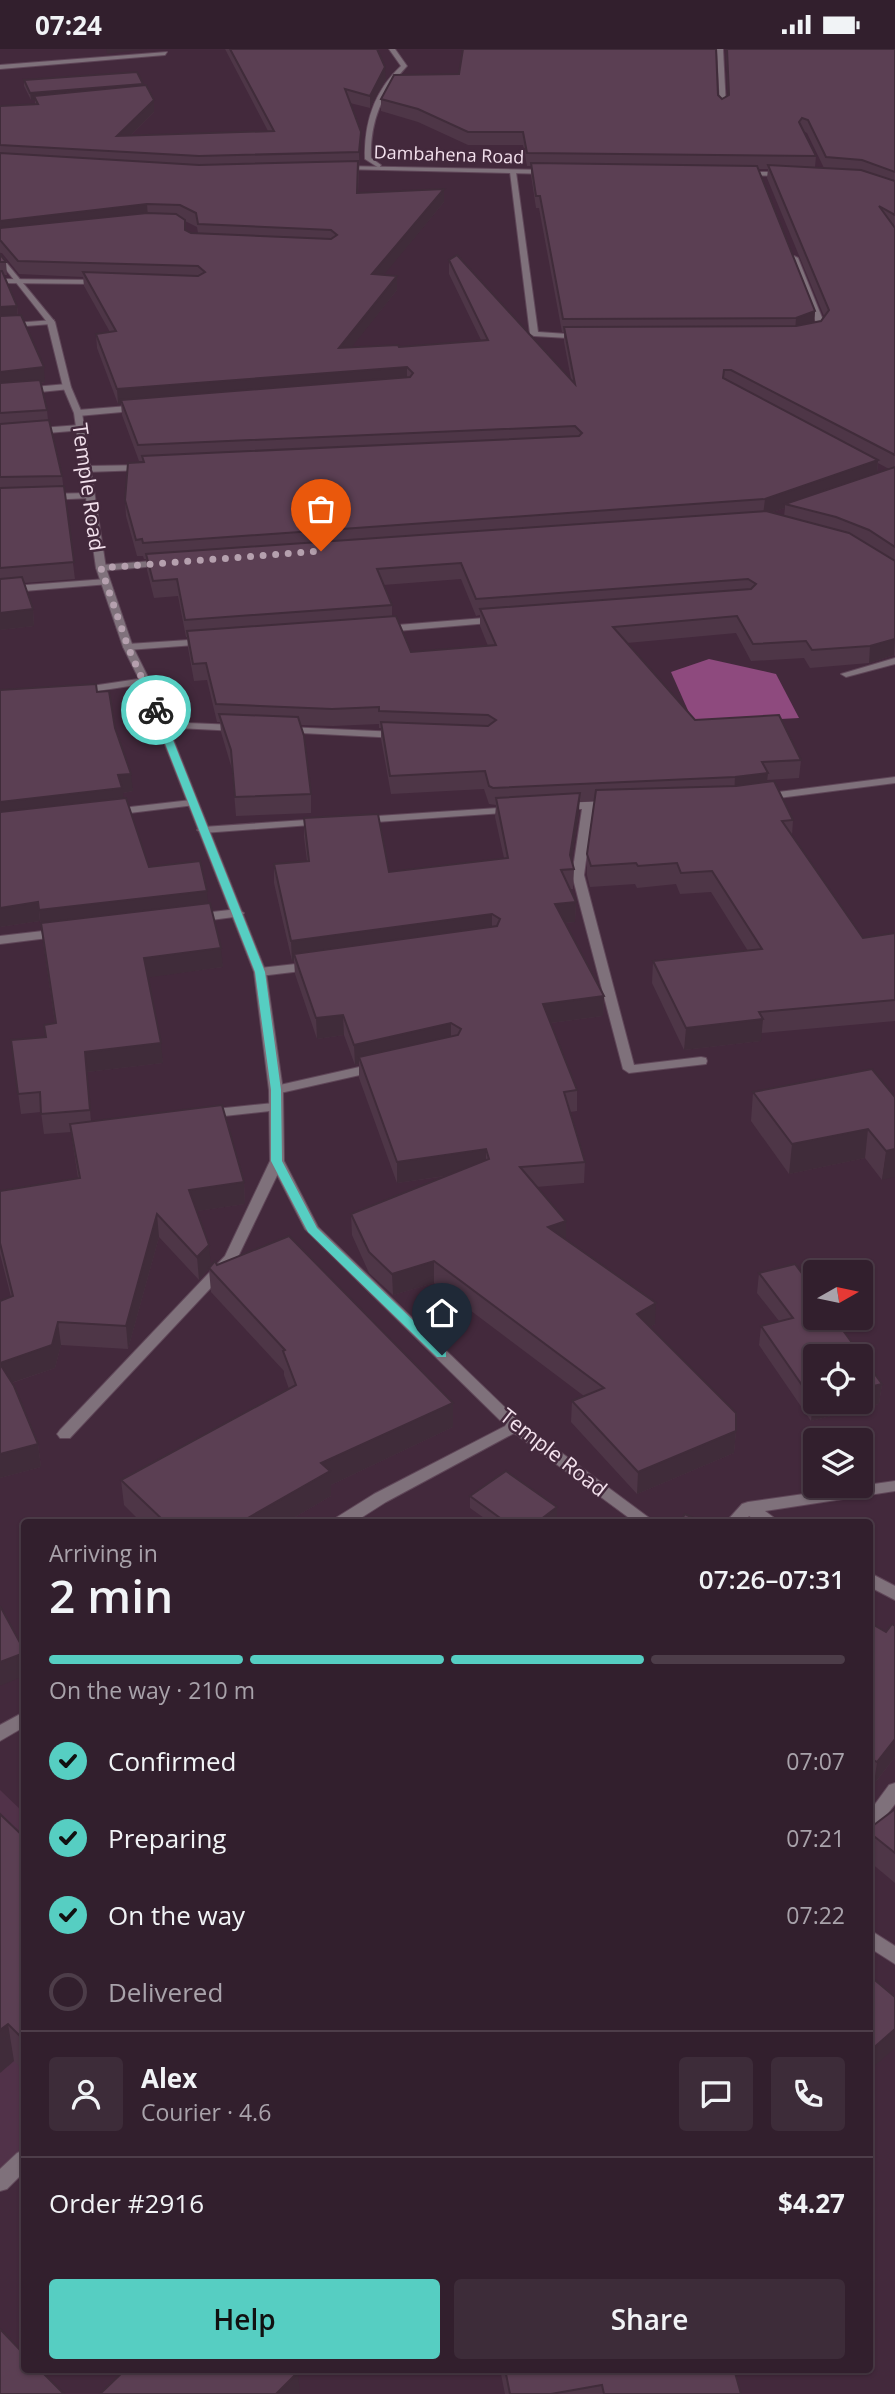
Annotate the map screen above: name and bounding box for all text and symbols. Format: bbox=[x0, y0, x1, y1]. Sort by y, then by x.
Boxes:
text: 07:24 bbox=[35, 7, 102, 43]
street label: Dambahena Road bbox=[373, 139, 525, 169]
street label: Temple Road bbox=[66, 422, 112, 552]
pin bbox=[291, 479, 351, 551]
icon: bag bbox=[302, 490, 340, 528]
courier bbox=[121, 675, 191, 745]
icon: bike bbox=[137, 691, 175, 729]
north arrow bbox=[803, 1260, 873, 1330]
map controls bbox=[803, 1260, 873, 1498]
pin bbox=[412, 1283, 472, 1355]
icon: home bbox=[423, 1294, 461, 1332]
button: locate bbox=[803, 1344, 873, 1414]
street label: Temple Road bbox=[495, 1401, 613, 1503]
button: layers bbox=[803, 1428, 873, 1498]
text: Arriving in bbox=[49, 1537, 158, 1569]
text: 07:26–07:31 bbox=[699, 1561, 845, 1597]
text: 2 min bbox=[49, 1564, 173, 1626]
text: On the way · 210 m bbox=[49, 1674, 255, 1706]
icon: check bbox=[49, 1742, 87, 1780]
text: Confirmed bbox=[108, 1743, 236, 1779]
text: 07:07 bbox=[786, 1745, 845, 1777]
icon: check bbox=[49, 1819, 87, 1857]
text: Preparing bbox=[108, 1820, 226, 1856]
text: 07:21 bbox=[786, 1822, 845, 1854]
icon: check bbox=[49, 1896, 87, 1934]
text: On the way bbox=[108, 1897, 245, 1933]
text: 07:22 bbox=[786, 1899, 845, 1931]
text: Delivered bbox=[108, 1974, 223, 2010]
button: person bbox=[49, 2057, 123, 2131]
button: chat bbox=[679, 2057, 753, 2131]
button: phone bbox=[771, 2057, 845, 2131]
text: Alex bbox=[141, 2060, 197, 2096]
text: Courier · 4.6 bbox=[141, 2096, 271, 2128]
text: Order #2916 bbox=[49, 2185, 204, 2221]
text: $4.27 bbox=[778, 2185, 845, 2221]
button: Help bbox=[49, 2279, 440, 2359]
button: Share bbox=[454, 2279, 845, 2359]

